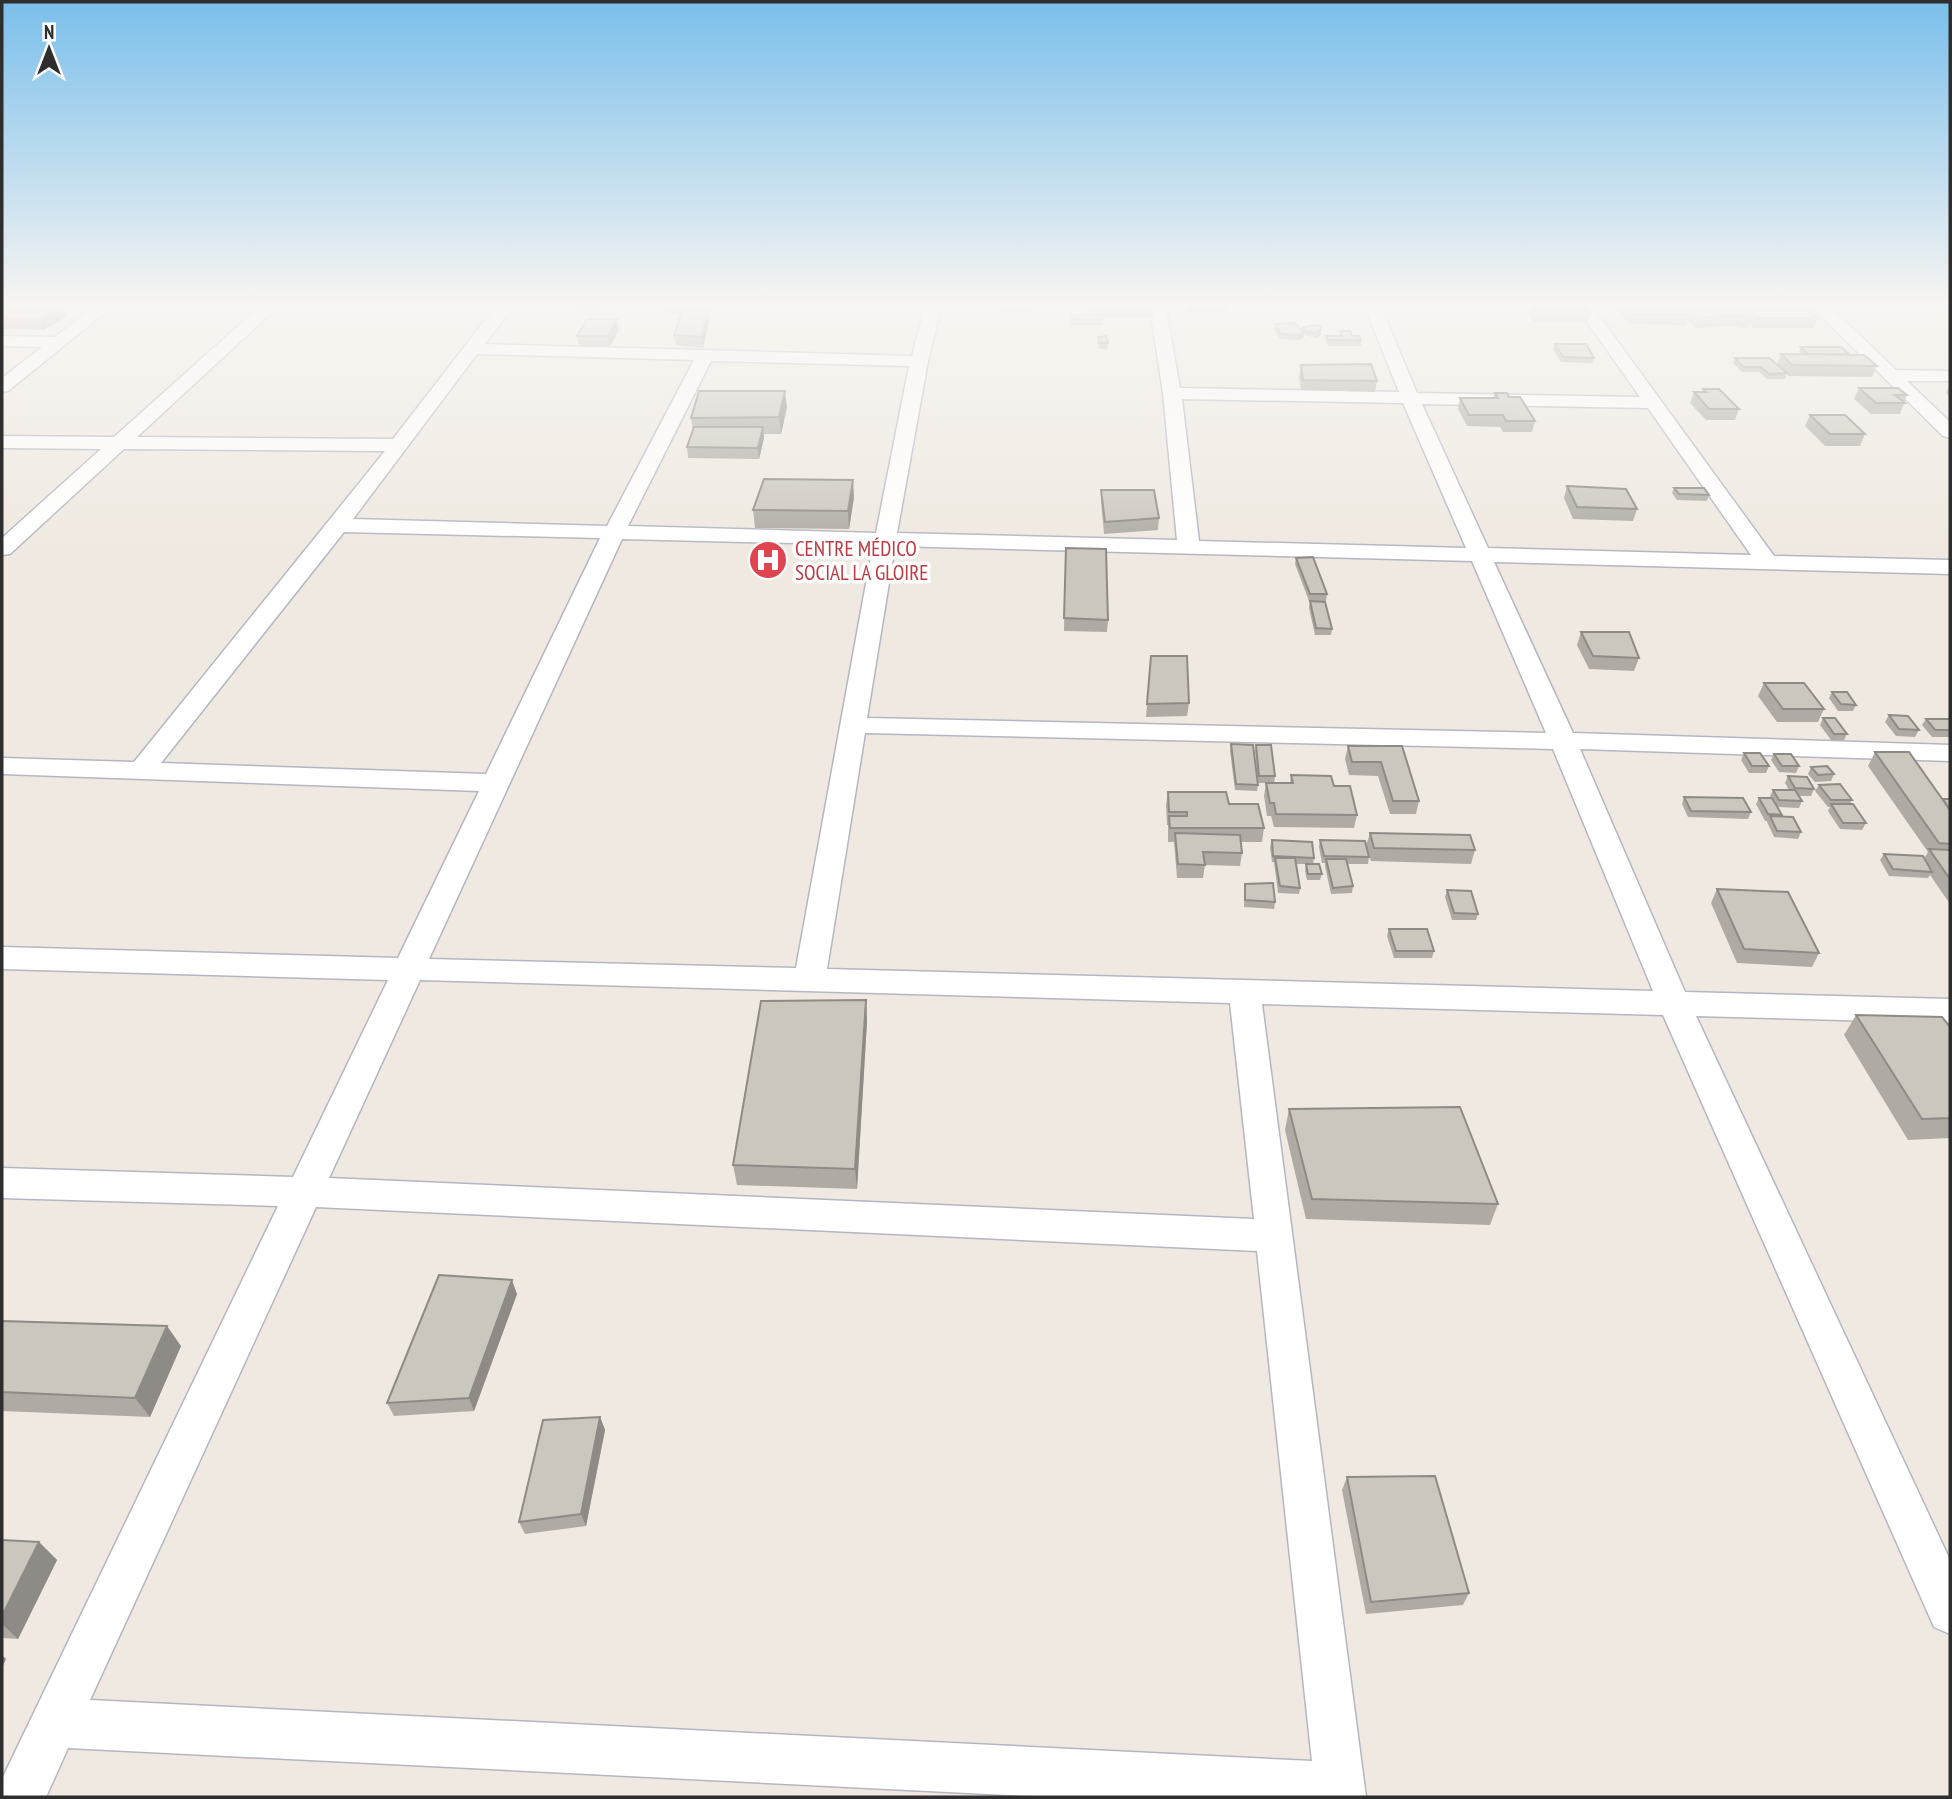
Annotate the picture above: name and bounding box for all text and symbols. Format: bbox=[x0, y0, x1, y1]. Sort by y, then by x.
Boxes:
north arrow bbox=[14, 14, 84, 84]
text: N bbox=[44, 20, 54, 44]
place label: CENTRE MÉDICO SOCIAL LA GLOIRE bbox=[795, 535, 928, 586]
hospital icon: CENTRE MÉDICO SOCIAL LA GLOIRE bbox=[747, 539, 789, 581]

